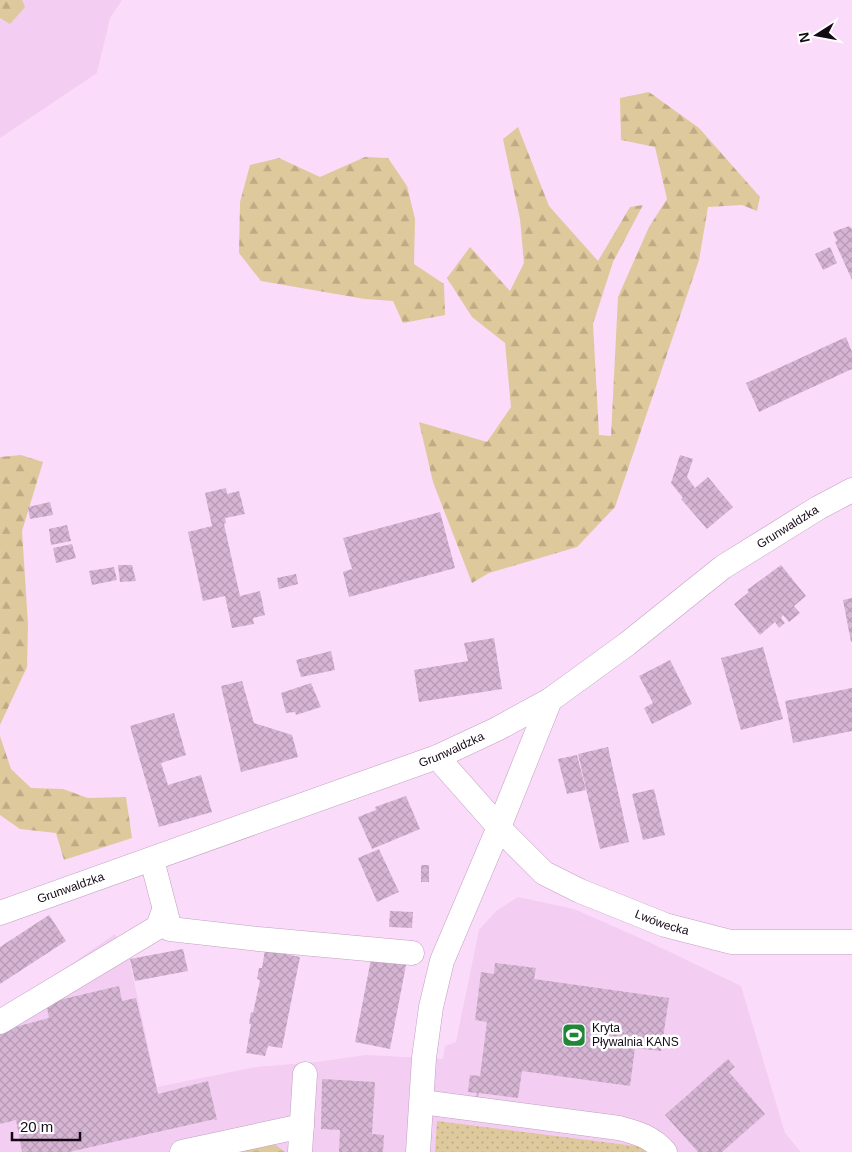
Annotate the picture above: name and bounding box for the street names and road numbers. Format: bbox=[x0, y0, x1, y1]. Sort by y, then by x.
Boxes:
street label: Grunwaldzka bbox=[754, 502, 821, 551]
street label: Grunwaldzka bbox=[417, 729, 487, 770]
street label: Grunwaldzka bbox=[35, 869, 106, 906]
street label: Lwówecka bbox=[633, 907, 691, 938]

